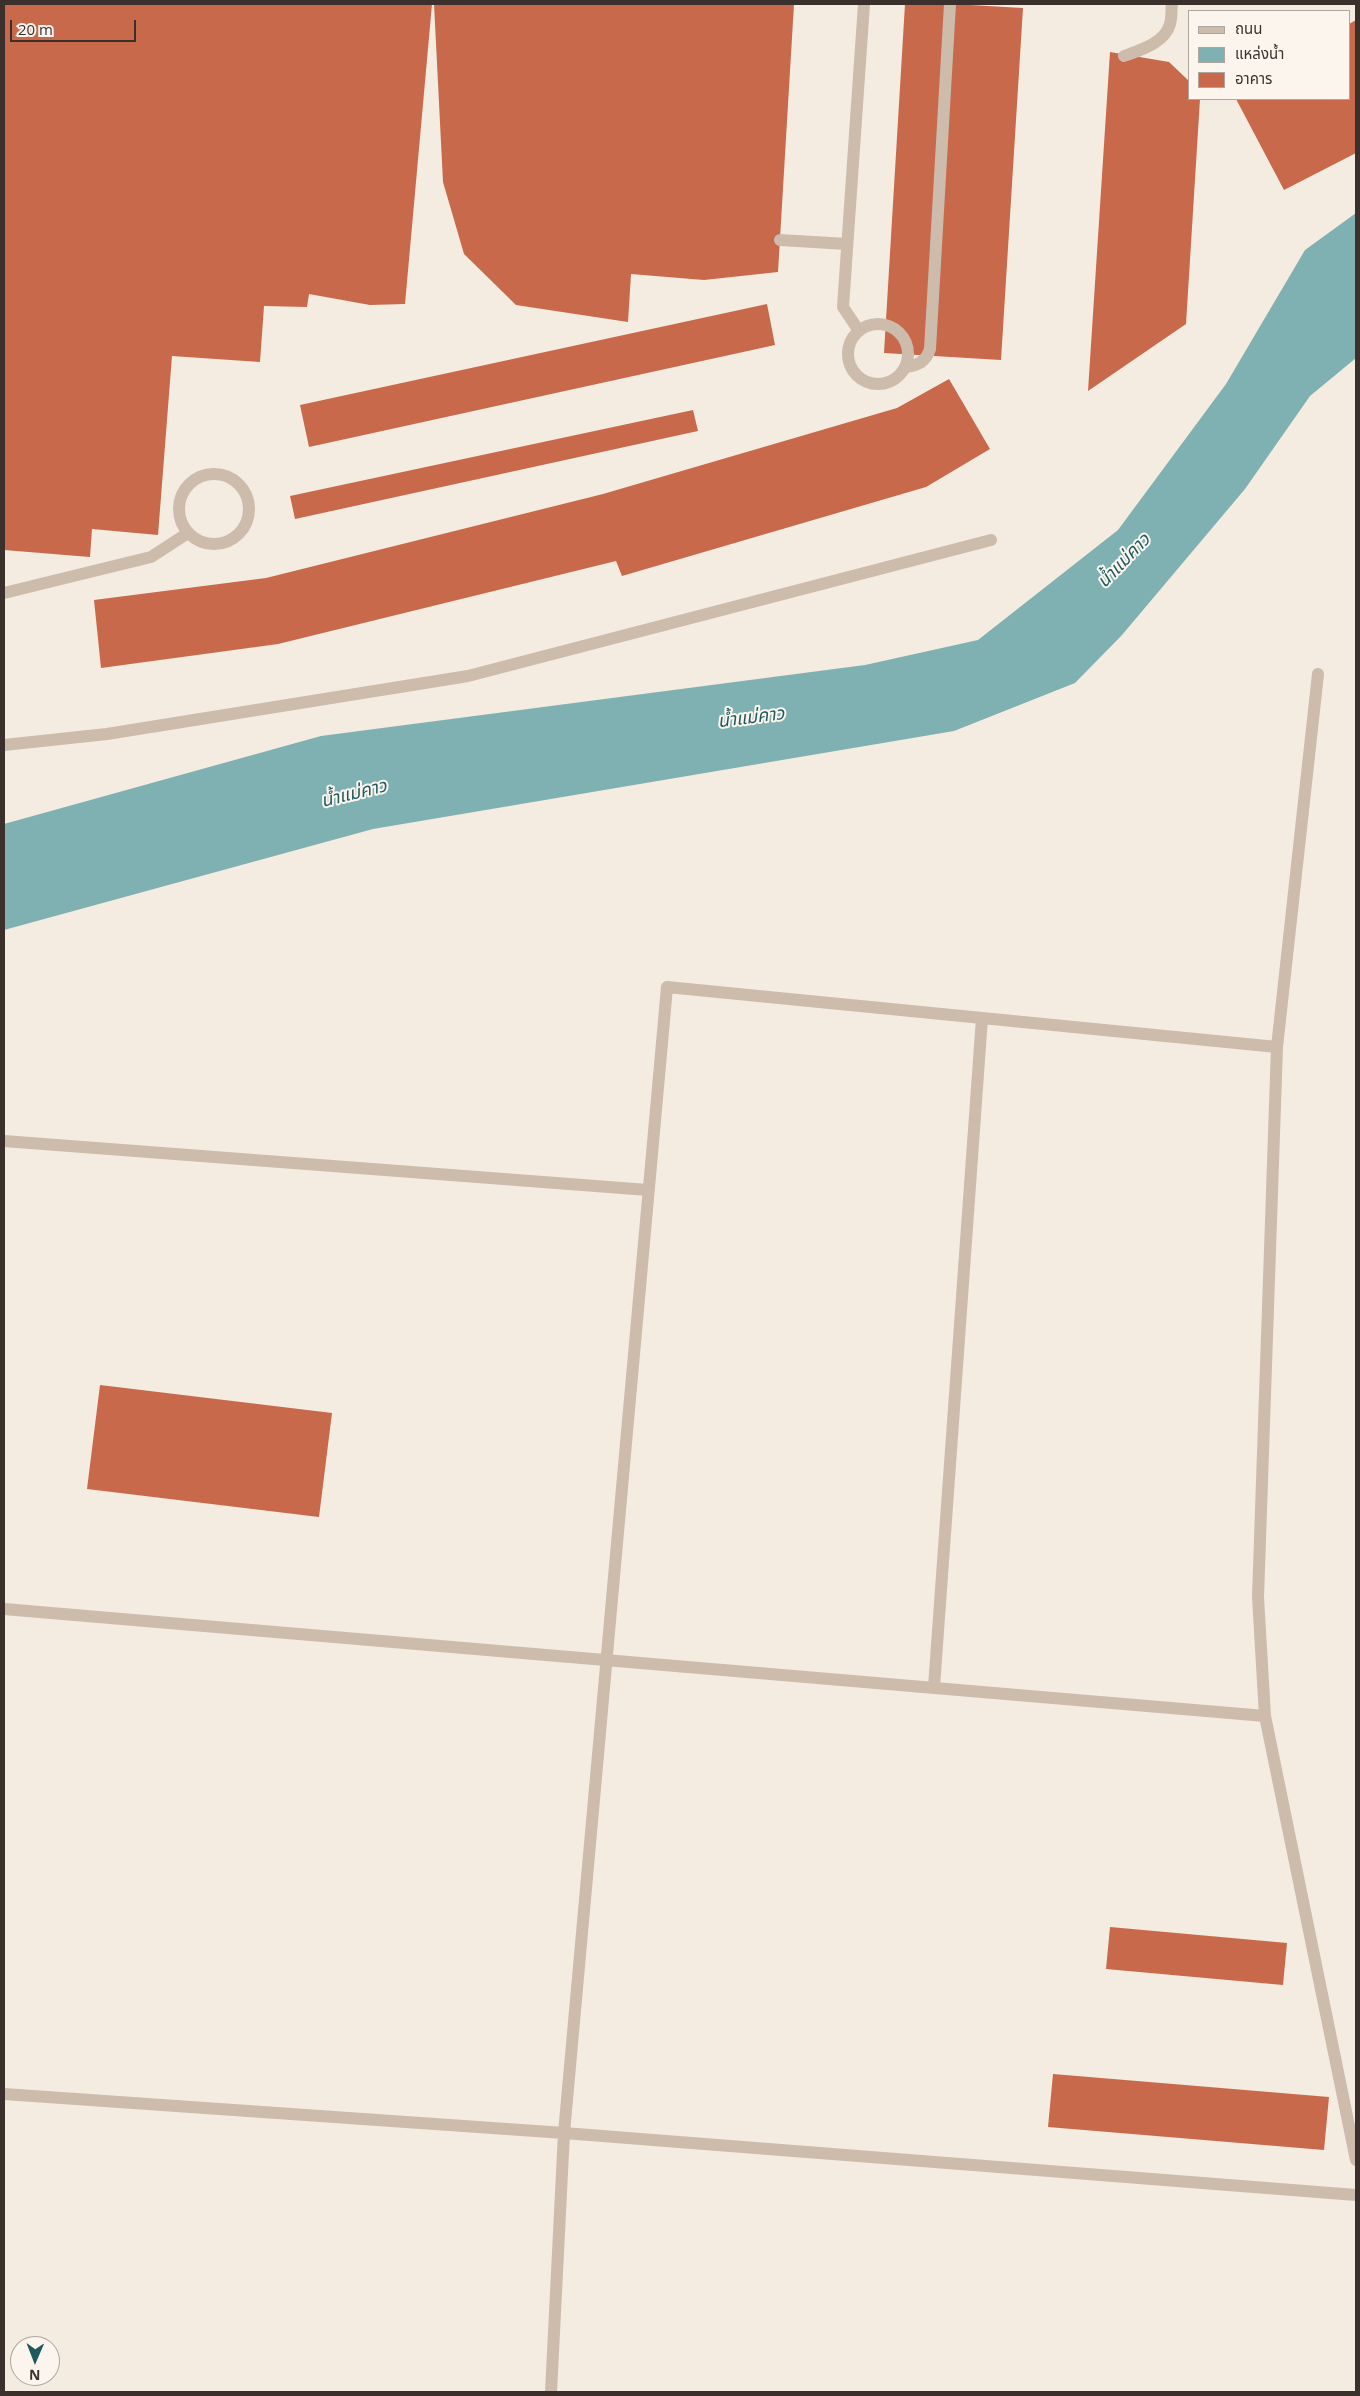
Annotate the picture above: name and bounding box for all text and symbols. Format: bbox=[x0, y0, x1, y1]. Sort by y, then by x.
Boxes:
scale bar bbox=[12, 10, 139, 42]
legend bbox=[1188, 10, 1350, 100]
text: ถนน bbox=[1235, 18, 1262, 38]
text: 20 m bbox=[18, 19, 53, 39]
text: แหล่งน้ำ bbox=[1235, 43, 1284, 63]
text: อาคาร bbox=[1235, 68, 1272, 88]
water label: น้ำแม่คาว bbox=[1093, 529, 1155, 593]
water label: น้ำแม่คาว bbox=[717, 703, 785, 733]
water label: น้ำแม่คาว bbox=[319, 775, 389, 813]
north arrow bbox=[10, 2336, 60, 2386]
text: N bbox=[29, 2366, 41, 2385]

